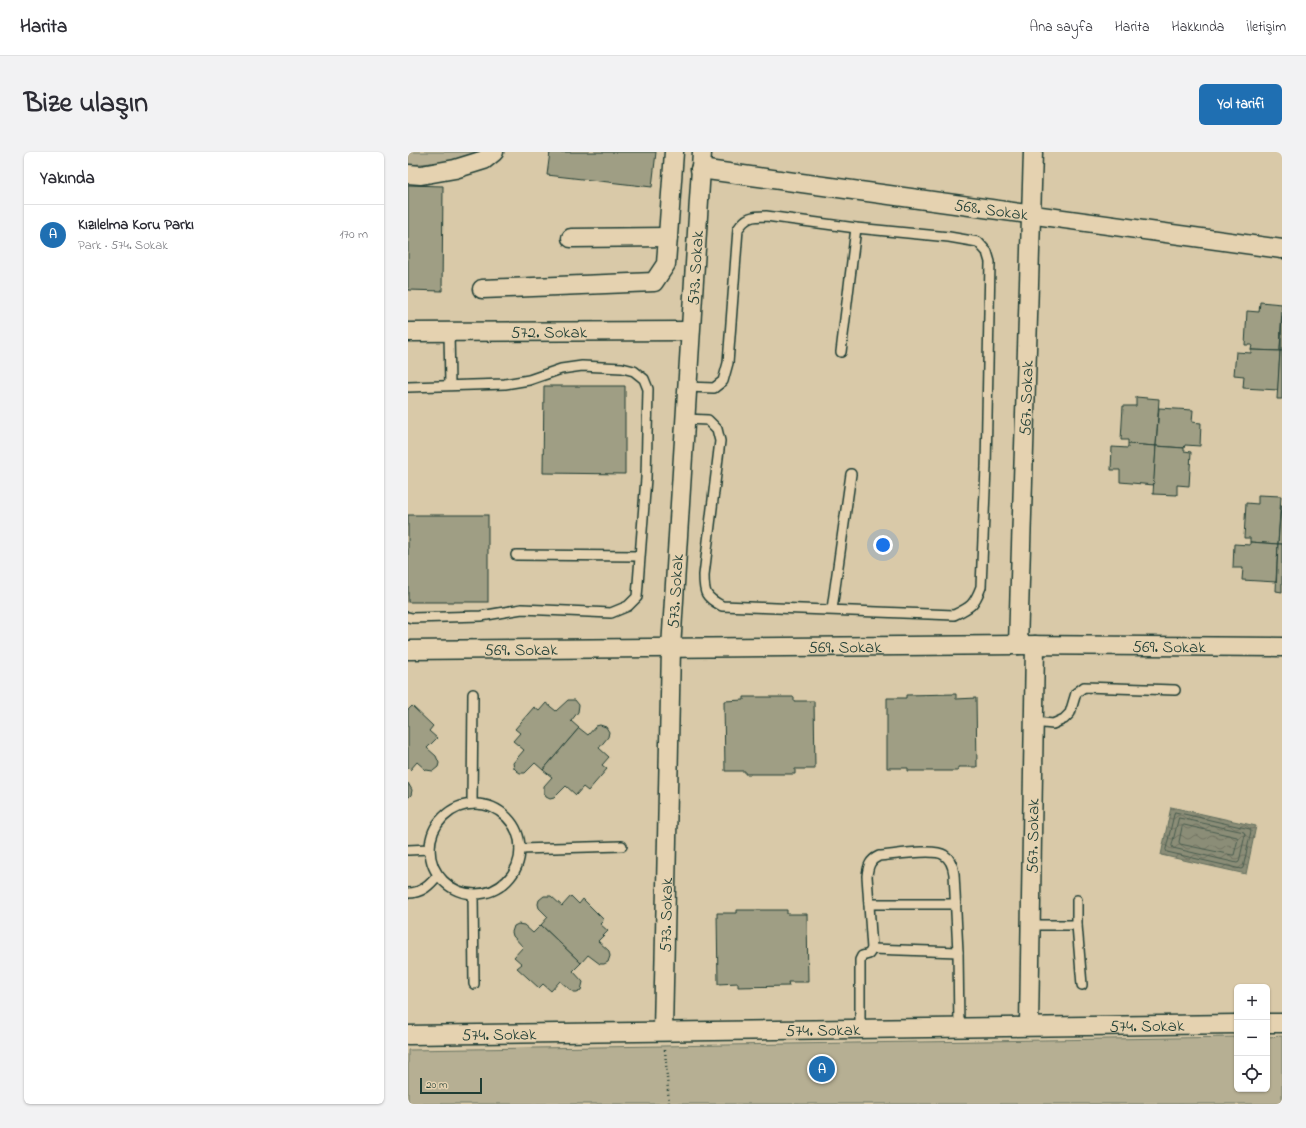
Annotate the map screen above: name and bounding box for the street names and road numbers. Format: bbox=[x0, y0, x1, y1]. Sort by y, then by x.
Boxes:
street label: 568. Sokak bbox=[952, 193, 1030, 228]
street label: 573. Sokak bbox=[681, 229, 711, 306]
street label: 572. Sokak bbox=[511, 320, 588, 346]
street label: 567. Sokak bbox=[1013, 360, 1041, 436]
street label: 573. Sokak bbox=[661, 553, 691, 629]
street label: 569. Sokak bbox=[808, 635, 882, 661]
street label: 569. Sokak bbox=[1132, 635, 1206, 660]
street label: 569. Sokak bbox=[484, 638, 558, 663]
street label: 567. Sokak bbox=[1020, 798, 1047, 874]
street label: 573. Sokak bbox=[654, 877, 680, 953]
street label: 574. Sokak bbox=[1109, 1014, 1185, 1040]
street label: 574. Sokak bbox=[785, 1018, 861, 1044]
street label: 574. Sokak bbox=[461, 1022, 537, 1048]

